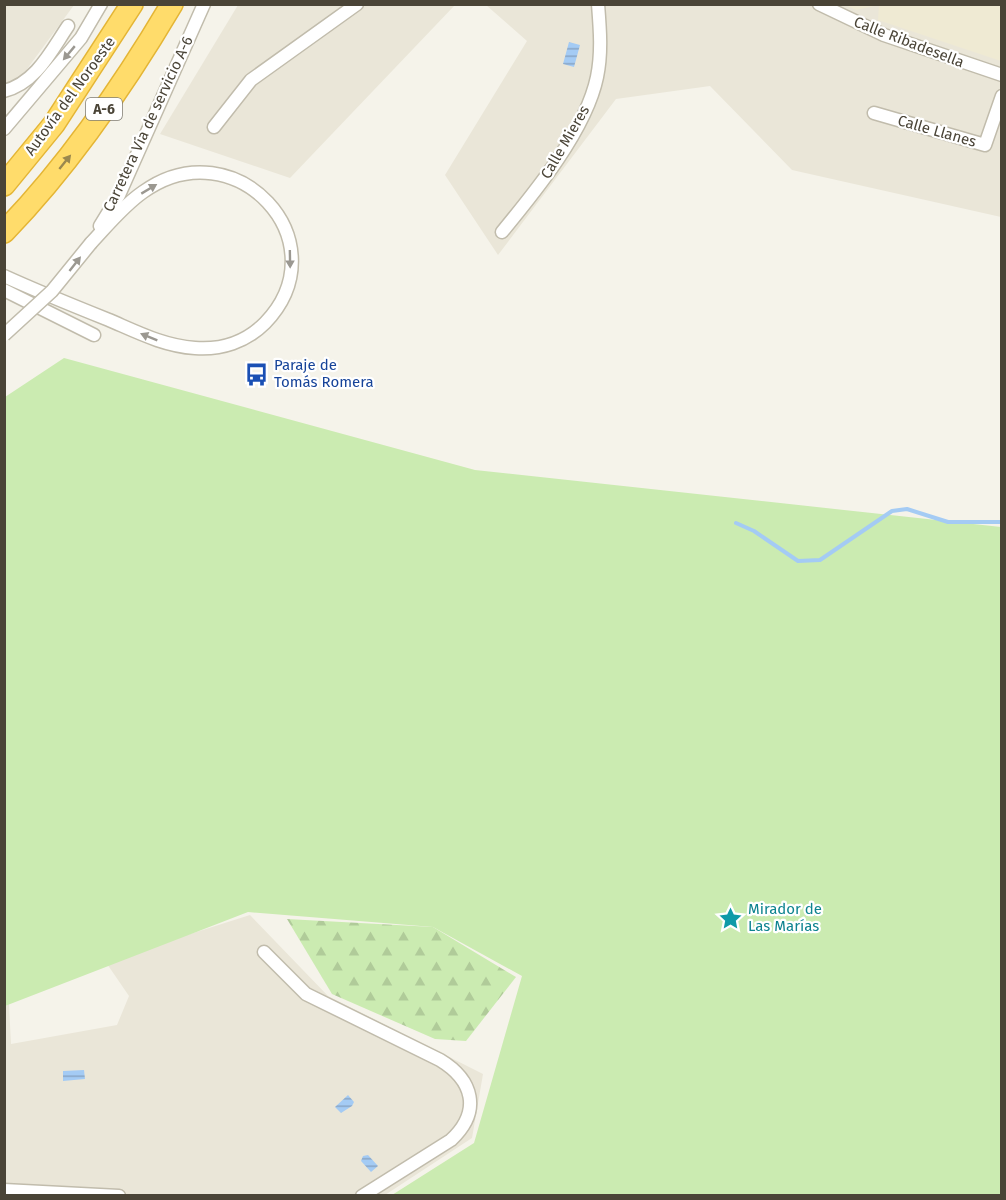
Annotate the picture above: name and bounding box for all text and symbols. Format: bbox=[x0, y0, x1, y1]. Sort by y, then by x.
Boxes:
street label: Calle Ribadesella bbox=[851, 13, 967, 71]
street label: Autovía del Noroeste bbox=[21, 33, 119, 159]
street label: Carretera Vía de servicio A-6 bbox=[99, 33, 197, 215]
one-way arrow bbox=[62, 45, 75, 61]
road number: A-6 bbox=[86, 98, 122, 120]
street label: Calle Mieres bbox=[537, 102, 593, 182]
street label: Calle Llanes bbox=[896, 111, 978, 151]
one-way arrow bbox=[59, 154, 72, 170]
one-way arrow bbox=[141, 184, 157, 195]
one-way arrow bbox=[285, 250, 295, 269]
one-way arrow bbox=[68, 256, 80, 271]
one-way arrow bbox=[140, 332, 158, 342]
place label: Paraje de Tomás Romera bbox=[274, 356, 374, 391]
bus stop icon: Paraje de Tomás Romera bbox=[243, 361, 269, 387]
place label: Mirador de Las Marías bbox=[748, 900, 822, 935]
place icon: Mirador de Las Marías bbox=[717, 905, 743, 931]

